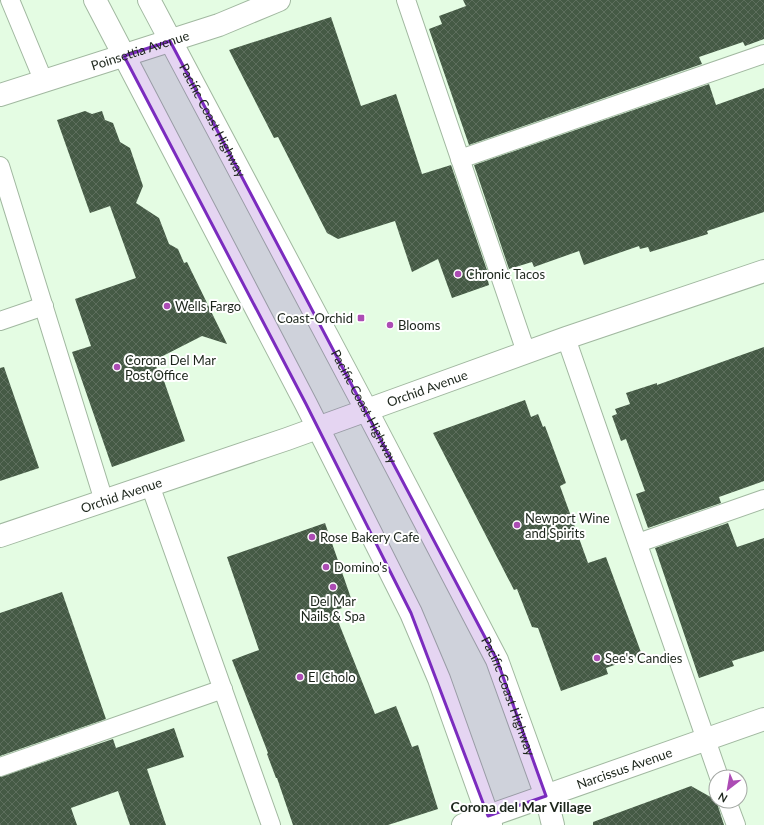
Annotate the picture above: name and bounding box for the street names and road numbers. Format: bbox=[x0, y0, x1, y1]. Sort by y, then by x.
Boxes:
street label: Poinsettia Avenue bbox=[89, 27, 191, 73]
street label: Pacific Coast Highway bbox=[176, 60, 250, 180]
street label: Pacific Coast Highway bbox=[328, 347, 401, 466]
street label: Orchid Avenue bbox=[385, 366, 470, 410]
street label: Orchid Avenue bbox=[79, 474, 164, 516]
street label: Pacific Coast Highway bbox=[478, 634, 539, 758]
street label: Narcissus Avenue bbox=[574, 744, 674, 792]

